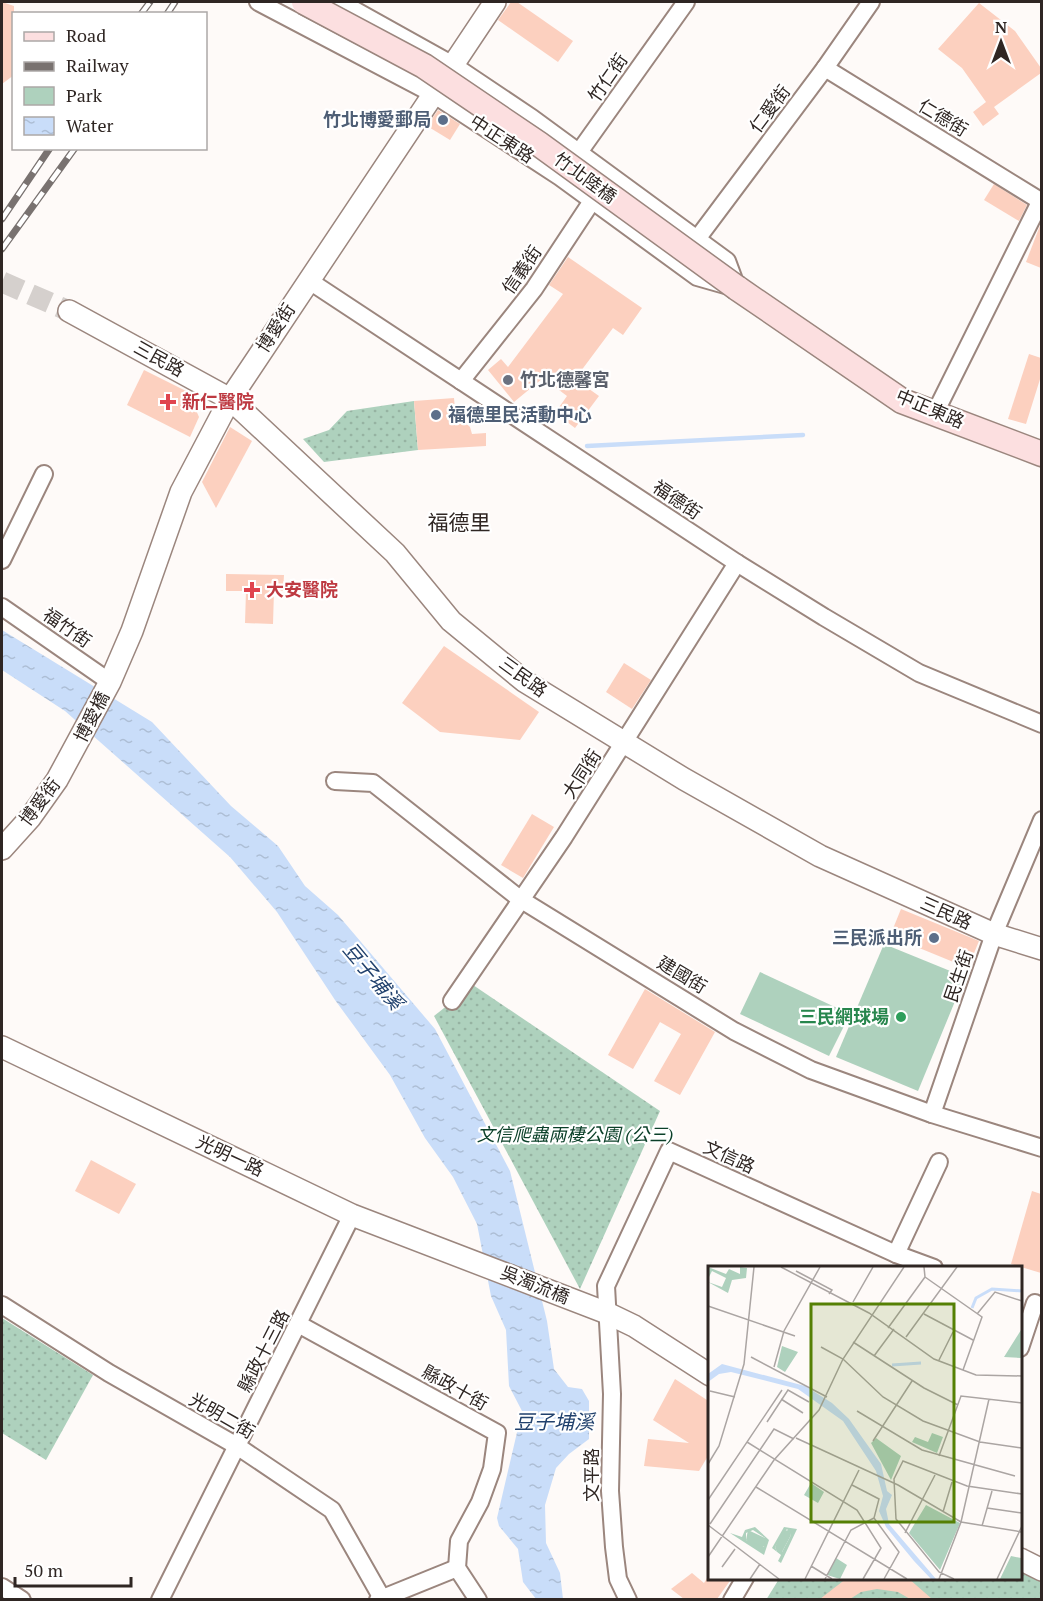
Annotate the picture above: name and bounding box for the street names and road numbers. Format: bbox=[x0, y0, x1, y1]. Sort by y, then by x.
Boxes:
street label: 竹仁街 bbox=[582, 48, 632, 106]
street label: 仁愛街 bbox=[743, 80, 795, 137]
street label: 仁德街 bbox=[914, 93, 973, 141]
street label: 中正東路 bbox=[466, 108, 539, 168]
street label: 竹北陸橋 bbox=[549, 146, 622, 208]
street label: 信義街 bbox=[496, 240, 546, 298]
street label: 博愛街 bbox=[250, 298, 300, 357]
street label: 三民路 bbox=[130, 335, 189, 382]
street label: 中正東路 bbox=[893, 383, 968, 433]
street label: 福德街 bbox=[648, 474, 707, 524]
street label: 福竹街 bbox=[39, 602, 97, 652]
street label: 三民路 bbox=[495, 651, 552, 702]
street label: 博愛橋 bbox=[68, 687, 114, 746]
street label: 大同街 bbox=[556, 744, 606, 803]
street label: 博愛街 bbox=[13, 773, 65, 830]
street label: 三民路 bbox=[917, 890, 976, 934]
street label: 民生街 bbox=[938, 946, 978, 1005]
street label: 建國街 bbox=[653, 950, 712, 998]
street label: 光明一路 bbox=[193, 1129, 268, 1181]
street label: 文信路 bbox=[700, 1134, 759, 1178]
street label: 吳濁流橋 bbox=[498, 1259, 573, 1309]
street label: 縣政十三路 bbox=[232, 1305, 294, 1396]
street label: 縣政十街 bbox=[418, 1359, 493, 1415]
street label: 光明二街 bbox=[185, 1387, 260, 1444]
street label: 文平路 bbox=[579, 1448, 603, 1502]

